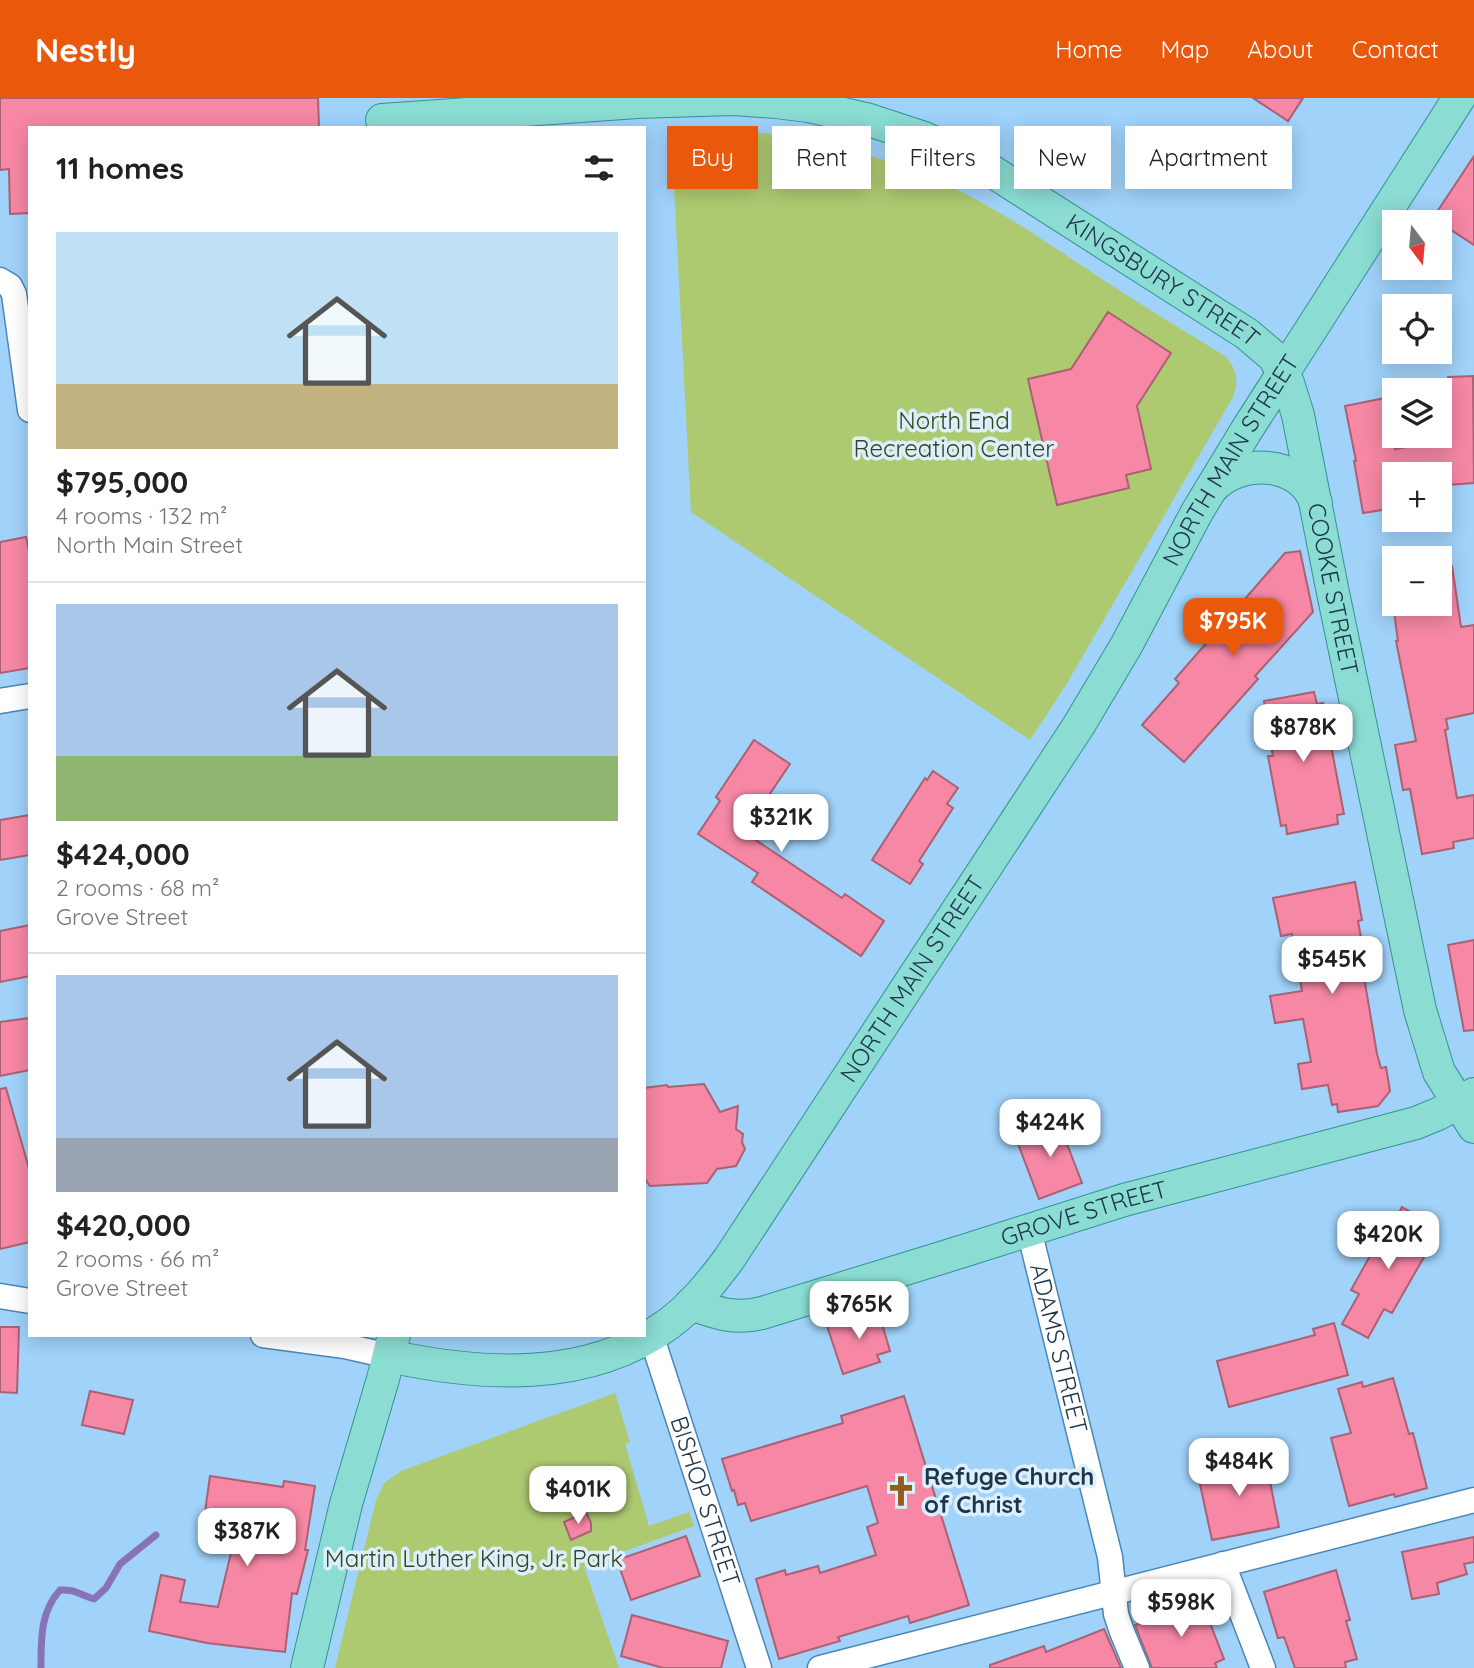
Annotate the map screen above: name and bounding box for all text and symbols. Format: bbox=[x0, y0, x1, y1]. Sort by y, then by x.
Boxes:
text: Nestly bbox=[35, 29, 136, 70]
text: Home bbox=[1055, 34, 1122, 64]
text: Map bbox=[1160, 34, 1209, 64]
text: About bbox=[1247, 34, 1314, 64]
text: Contact bbox=[1352, 34, 1439, 64]
chip: Buy bbox=[667, 126, 758, 189]
chip: Rent bbox=[772, 126, 871, 189]
chip: Filters bbox=[885, 126, 1000, 189]
chip: New bbox=[1014, 126, 1111, 189]
chip: Apartment bbox=[1125, 126, 1292, 189]
text: 11 homes bbox=[56, 149, 184, 187]
icon: filters bbox=[580, 149, 618, 187]
street label: KINGSBURY STREET bbox=[1061, 207, 1267, 353]
north arrow bbox=[1382, 210, 1452, 280]
map controls bbox=[1382, 210, 1452, 616]
icon: home bbox=[274, 278, 400, 404]
button: locate bbox=[1382, 294, 1452, 364]
street label: NORTH MAIN STREET bbox=[1155, 348, 1305, 571]
button: layers bbox=[1382, 378, 1452, 448]
park label: North End Recreation Center bbox=[854, 405, 1054, 463]
button: + bbox=[1382, 462, 1452, 532]
text: $795,000 bbox=[56, 463, 188, 501]
street label: COOKE STREET bbox=[1302, 500, 1366, 678]
text: 4 rooms · 132 m² bbox=[56, 501, 227, 530]
text: North Main Street bbox=[56, 530, 243, 559]
button: − bbox=[1382, 546, 1452, 616]
pin: $795K bbox=[1184, 598, 1282, 658]
text: $795K bbox=[1199, 606, 1267, 635]
icon: home bbox=[274, 650, 400, 776]
pin: $878K bbox=[1254, 704, 1352, 764]
text: $878K bbox=[1270, 712, 1336, 741]
pin: $321K bbox=[732, 794, 830, 854]
text: $321K bbox=[749, 802, 813, 831]
text: $424,000 bbox=[56, 835, 190, 873]
street label: NORTH MAIN STREET bbox=[833, 869, 990, 1088]
text: 2 rooms · 68 m² bbox=[56, 873, 219, 902]
text: Grove Street bbox=[56, 902, 188, 931]
pin: $545K bbox=[1283, 936, 1381, 996]
text: $545K bbox=[1298, 944, 1366, 973]
icon: home bbox=[274, 1021, 400, 1147]
pin: $424K bbox=[1001, 1100, 1099, 1159]
text: $424K bbox=[1016, 1107, 1084, 1136]
street label: GROVE STREET bbox=[997, 1173, 1170, 1252]
text: $420,000 bbox=[56, 1206, 191, 1244]
pin: $420K bbox=[1339, 1212, 1437, 1271]
text: $420K bbox=[1353, 1219, 1423, 1248]
text: 2 rooms · 66 m² bbox=[56, 1244, 219, 1273]
street label: ADAMS STREET bbox=[1024, 1260, 1095, 1436]
text: Grove Street bbox=[56, 1273, 188, 1302]
pin: $765K bbox=[810, 1282, 908, 1341]
text: $765K bbox=[826, 1289, 892, 1318]
street label: BISHOP STREET bbox=[664, 1412, 748, 1590]
pin: $484K bbox=[1190, 1438, 1288, 1498]
text: $484K bbox=[1205, 1446, 1273, 1475]
place label: Refuge Church of Christ bbox=[924, 1461, 1094, 1519]
pin: $401K bbox=[529, 1466, 627, 1526]
text: $401K bbox=[545, 1474, 611, 1503]
church icon: Refuge Church of Christ bbox=[884, 1474, 918, 1508]
pin: $387K bbox=[198, 1508, 296, 1568]
text: $387K bbox=[214, 1516, 280, 1545]
park label: Martin Luther King, Jr. Park bbox=[325, 1543, 623, 1573]
pin: $598K bbox=[1132, 1580, 1230, 1639]
text: $598K bbox=[1147, 1587, 1215, 1616]

